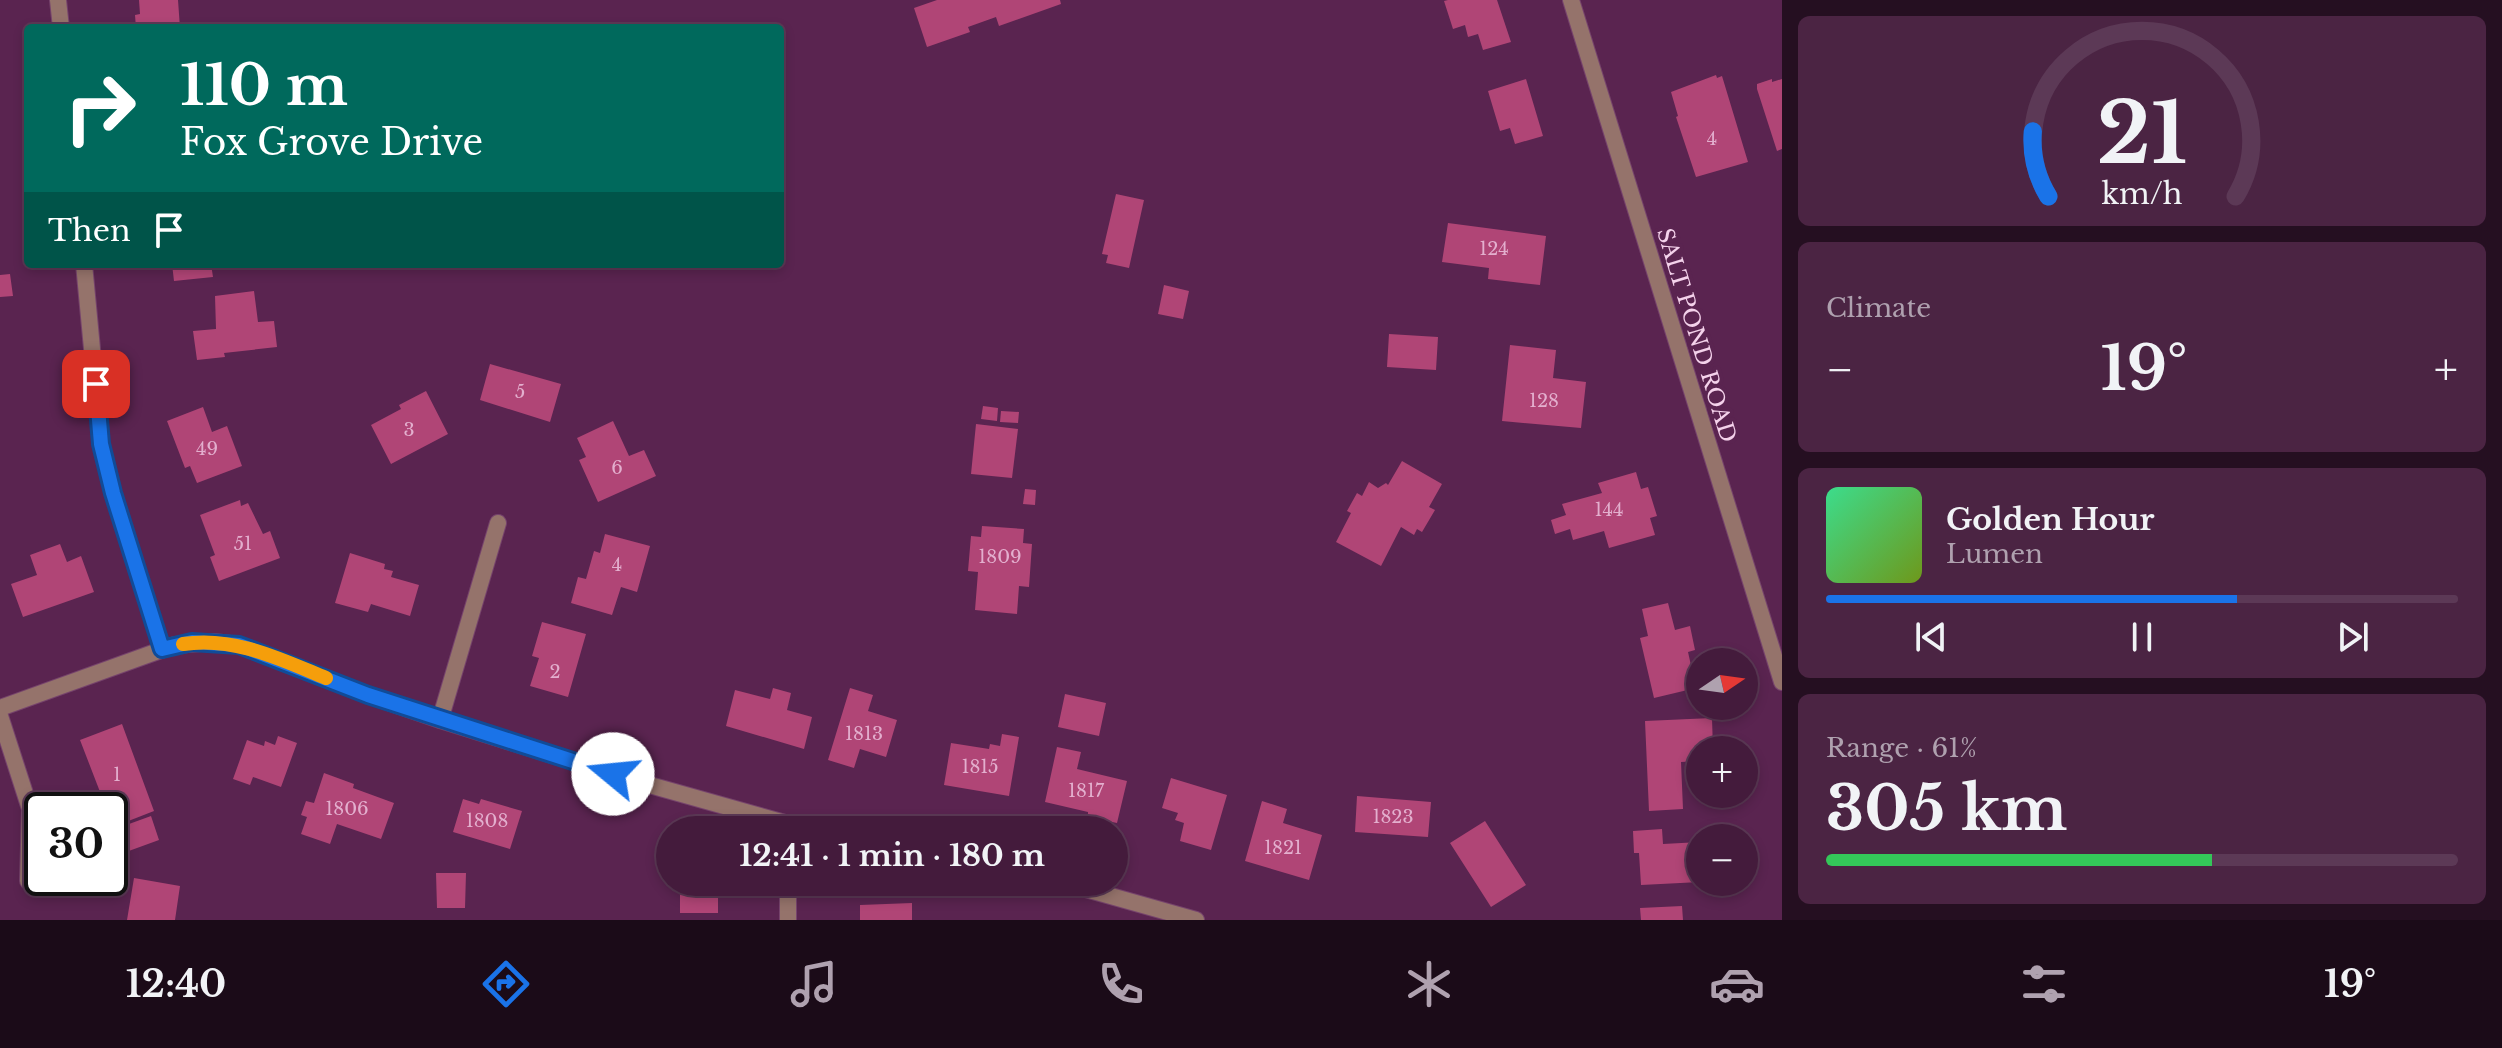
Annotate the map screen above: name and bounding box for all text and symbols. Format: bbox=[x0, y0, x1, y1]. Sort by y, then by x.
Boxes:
text: 110 m bbox=[180, 51, 348, 120]
icon: right bbox=[48, 56, 152, 160]
text: 21 bbox=[2097, 82, 2187, 185]
text: Fox Grove Drive bbox=[180, 120, 483, 165]
house number: 4 bbox=[1707, 128, 1717, 150]
text: km/h bbox=[2101, 176, 2183, 212]
icon: arrive bbox=[147, 208, 191, 252]
text: Then bbox=[48, 212, 131, 249]
street label: SALT POND ROAD bbox=[1651, 225, 1742, 445]
house number: 124 bbox=[1479, 238, 1509, 260]
text: Climate bbox=[1826, 292, 1931, 324]
text: 19° bbox=[2101, 332, 2187, 406]
text: − bbox=[1826, 342, 1854, 397]
text: + bbox=[2434, 342, 2458, 397]
pin bbox=[62, 350, 130, 418]
icon: arrive bbox=[74, 362, 118, 406]
house number: 5 bbox=[515, 381, 525, 403]
house number: 128 bbox=[1529, 390, 1559, 412]
house number: 3 bbox=[403, 419, 415, 441]
house number: 49 bbox=[196, 438, 218, 460]
house number: 6 bbox=[611, 457, 623, 479]
house number: 144 bbox=[1594, 499, 1624, 521]
text: Golden Hour bbox=[1946, 501, 2155, 538]
house number: 51 bbox=[234, 533, 252, 555]
text: Lumen bbox=[1946, 538, 2043, 570]
house number: 1809 bbox=[978, 546, 1022, 568]
house number: 4 bbox=[612, 554, 622, 576]
icon: previous bbox=[1909, 615, 1953, 659]
icon: pause bbox=[2120, 615, 2164, 659]
icon: next bbox=[2331, 615, 2375, 659]
north arrow bbox=[1686, 648, 1758, 720]
map controls bbox=[1686, 648, 1758, 896]
house number: 2 bbox=[549, 661, 561, 683]
house number: 1813 bbox=[845, 723, 883, 745]
position arrow bbox=[571, 732, 655, 816]
text: Range · 61% bbox=[1826, 732, 1977, 764]
button: + bbox=[1686, 736, 1758, 808]
house number: 1815 bbox=[961, 756, 999, 778]
house number: 1 bbox=[113, 764, 121, 786]
text: 305 km bbox=[1826, 772, 2067, 846]
house number: 1817 bbox=[1068, 780, 1105, 802]
speed limit sign: 30 bbox=[24, 792, 128, 896]
house number: 1806 bbox=[325, 798, 369, 820]
house number: 1823 bbox=[1372, 806, 1414, 828]
house number: 1808 bbox=[466, 810, 508, 832]
button: − bbox=[1686, 824, 1758, 896]
text: 12:41 · 1 min · 180 m bbox=[739, 837, 1045, 874]
house number: 1821 bbox=[1264, 837, 1302, 859]
icon: directions bbox=[478, 956, 534, 1012]
icon: music bbox=[786, 956, 842, 1012]
icon: phone bbox=[1093, 956, 1149, 1012]
icon: climate bbox=[1401, 956, 1457, 1012]
icon: car bbox=[1709, 956, 1765, 1012]
icon: filters bbox=[2016, 956, 2072, 1012]
text: 12:40 bbox=[126, 962, 226, 1007]
text: 19° bbox=[2324, 962, 2376, 1007]

